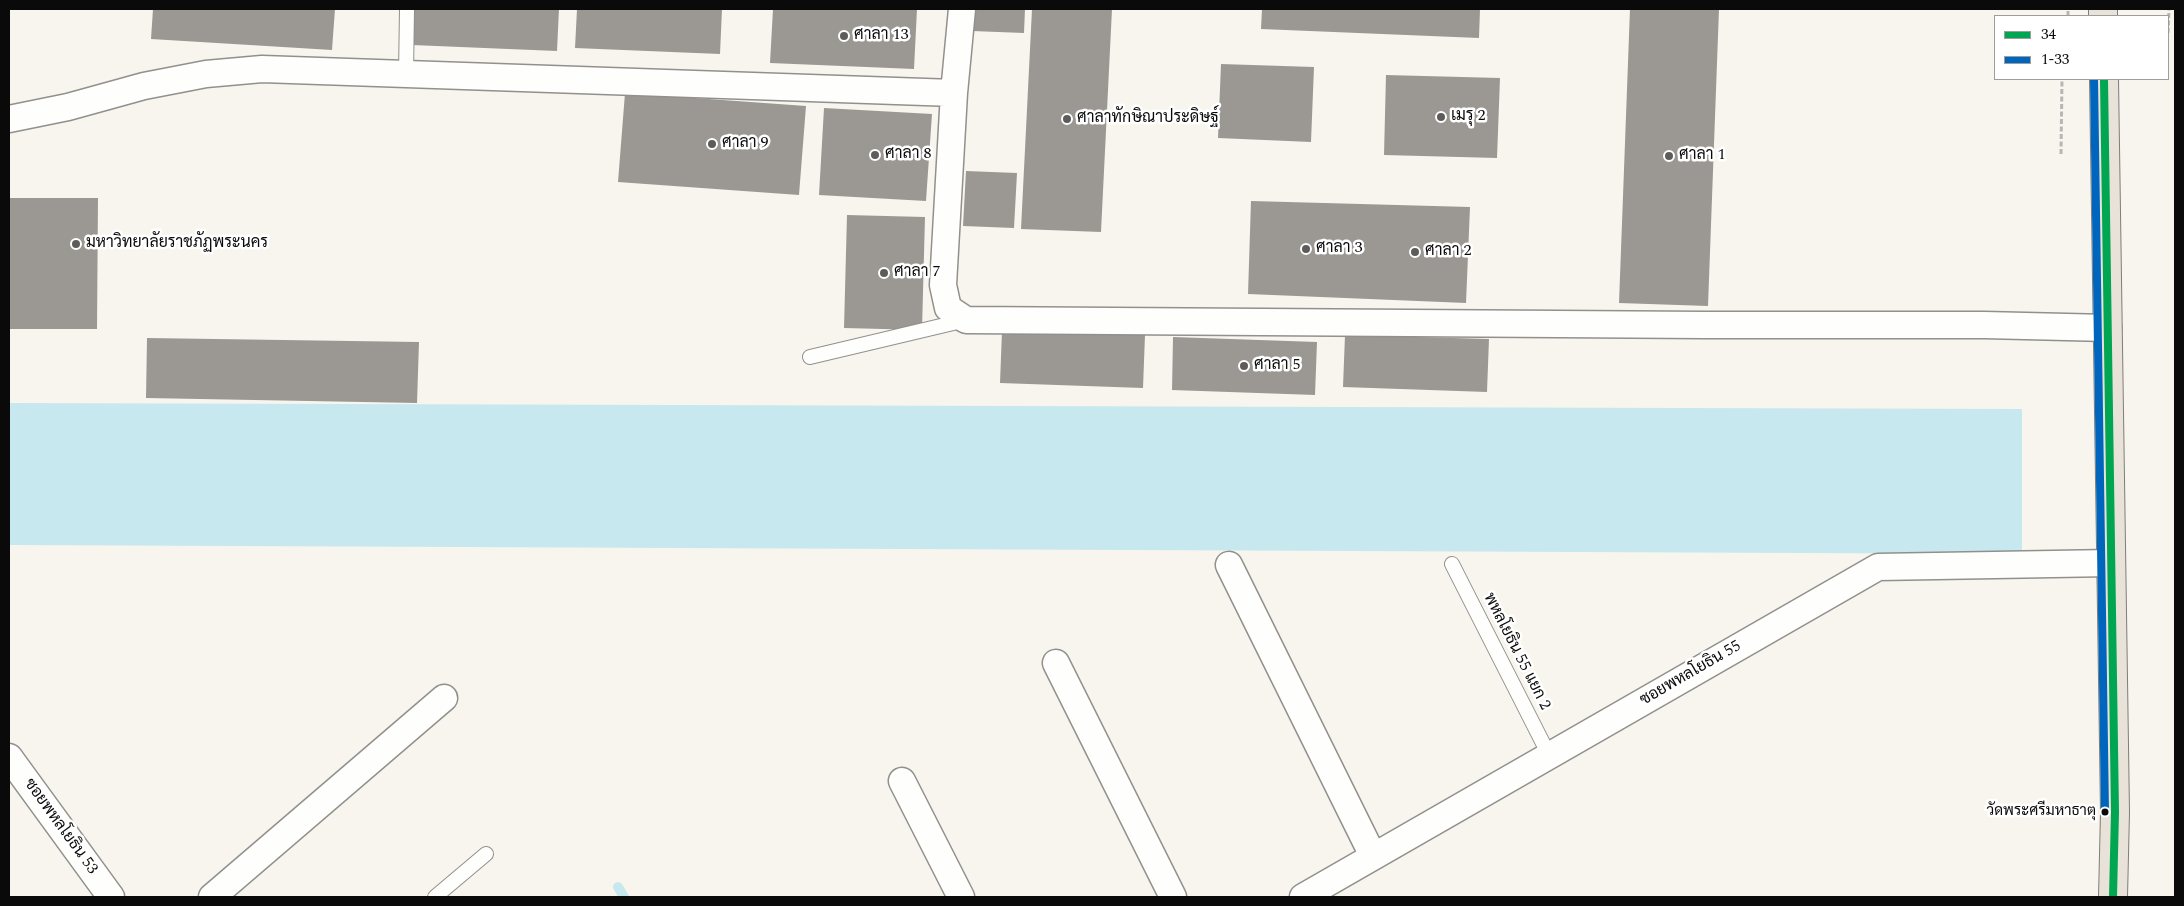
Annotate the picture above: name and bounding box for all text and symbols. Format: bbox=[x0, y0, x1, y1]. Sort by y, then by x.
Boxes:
legend bbox=[1994, 15, 2169, 80]
text: 34 bbox=[2041, 23, 2056, 46]
place label: ศาลา 13 bbox=[854, 26, 908, 46]
marker: ศาลา 13 bbox=[838, 30, 850, 42]
text: 1-33 bbox=[2041, 48, 2069, 71]
place label: เมรุ 2 bbox=[1451, 107, 1486, 127]
place label: ศาลาทักษิณาประดิษฐ์ bbox=[1077, 109, 1219, 129]
marker: เมรุ 2 bbox=[1435, 111, 1447, 123]
marker: ศาลาทักษิณาประดิษฐ์ bbox=[1061, 113, 1073, 125]
place label: ศาลา 9 bbox=[722, 134, 768, 154]
marker: ศาลา 9 bbox=[706, 138, 718, 150]
place label: ศาลา 8 bbox=[885, 145, 931, 165]
place label: ศาลา 1 bbox=[1679, 146, 1725, 166]
marker: ศาลา 8 bbox=[869, 149, 881, 161]
marker: ศาลา 1 bbox=[1663, 150, 1675, 162]
place label: มหาวิทยาลัยราชภัฏพระนคร bbox=[86, 234, 268, 254]
marker: มหาวิทยาลัยราชภัฏพระนคร bbox=[70, 238, 82, 250]
place label: ศาลา 3 bbox=[1316, 239, 1362, 259]
place label: ศาลา 2 bbox=[1425, 242, 1471, 262]
marker: ศาลา 3 bbox=[1300, 243, 1312, 255]
marker: ศาลา 2 bbox=[1409, 246, 1421, 258]
place label: ศาลา 7 bbox=[894, 263, 940, 283]
marker: ศาลา 7 bbox=[878, 267, 890, 279]
place label: ศาลา 5 bbox=[1254, 356, 1300, 376]
marker: ศาลา 5 bbox=[1238, 360, 1250, 372]
street label: พหลโยธิน 55 แยก 2 bbox=[1478, 590, 1554, 714]
street label: ซอยพหลโยธิน 55 bbox=[1637, 637, 1745, 711]
street label: ซอยพหลโยธิน 53 bbox=[19, 775, 101, 879]
place label: วัดพระศรีมหาธาตุ bbox=[1987, 803, 2096, 821]
marker: วัดพระศรีมหาธาตุ bbox=[2100, 807, 2110, 817]

